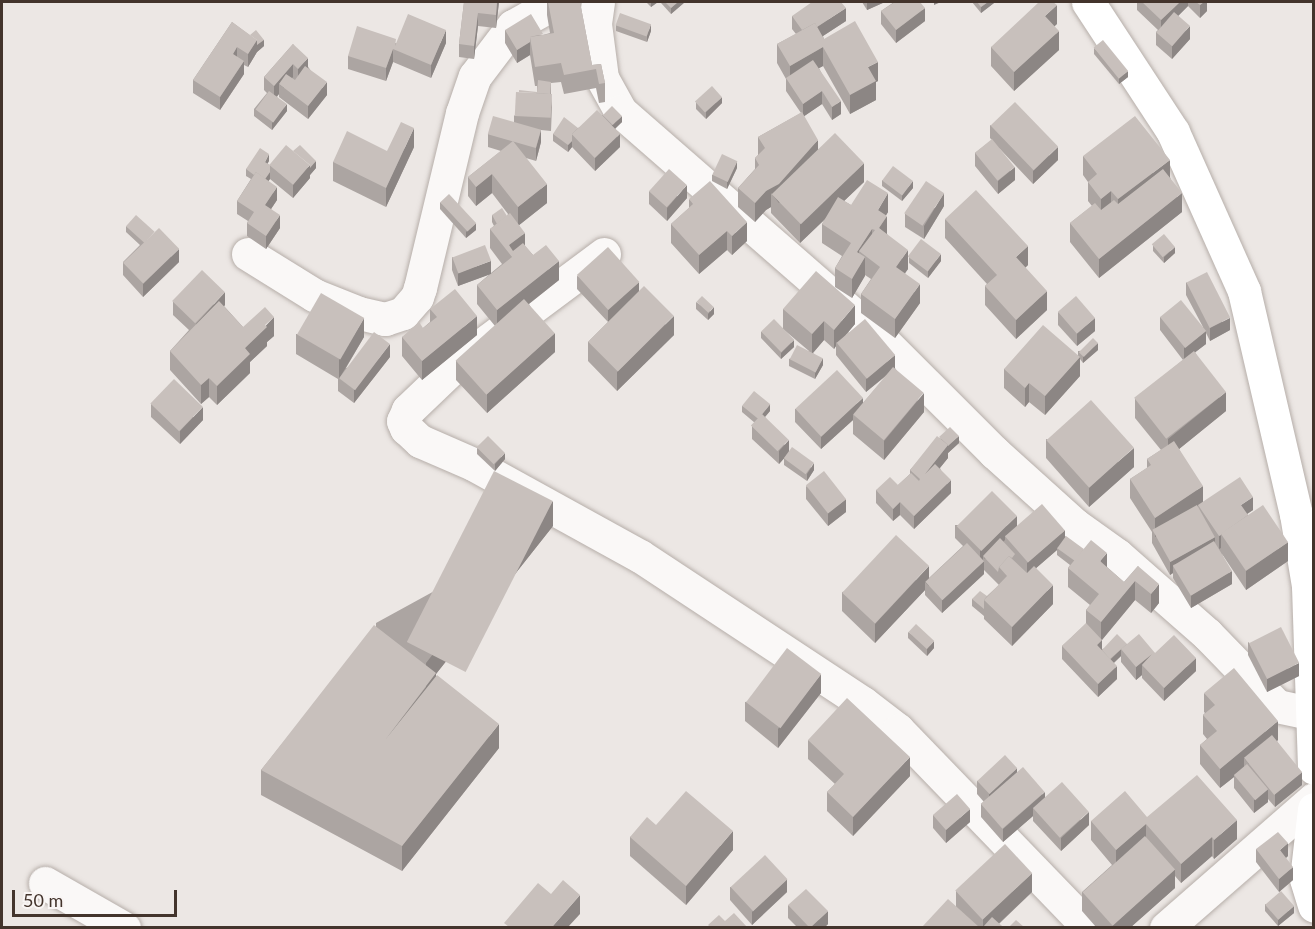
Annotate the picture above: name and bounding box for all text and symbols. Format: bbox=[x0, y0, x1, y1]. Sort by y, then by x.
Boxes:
scale bar bbox=[15, 878, 180, 916]
text: 50 m bbox=[23, 889, 63, 911]

